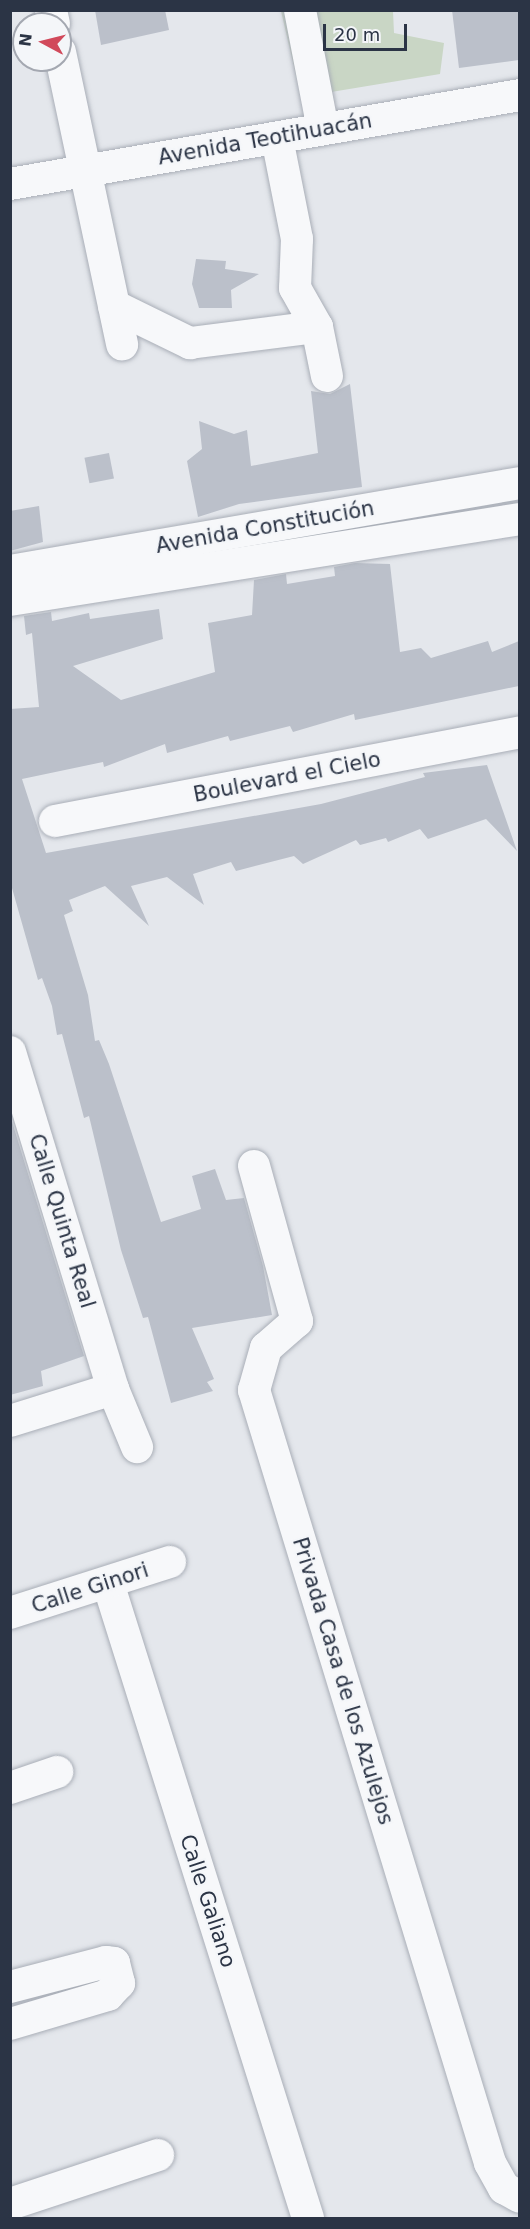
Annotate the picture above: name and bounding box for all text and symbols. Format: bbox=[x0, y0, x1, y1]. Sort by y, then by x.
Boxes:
north arrow bbox=[12, 12, 72, 72]
scale bar bbox=[326, 12, 410, 50]
text: 20 m bbox=[334, 24, 380, 45]
text: N bbox=[15, 32, 36, 48]
street label: Avenida Teotihuacán bbox=[156, 108, 374, 170]
street label: Avenida Constitución bbox=[154, 495, 376, 559]
street label: Boulevard el Cielo bbox=[191, 746, 383, 808]
street label: Calle Quinta Real bbox=[24, 1131, 100, 1311]
street label: Privada Casa de los Azulejos bbox=[287, 1534, 399, 1828]
street label: Calle Ginori bbox=[28, 1557, 152, 1619]
street label: Calle Galiano bbox=[175, 1831, 241, 1971]

